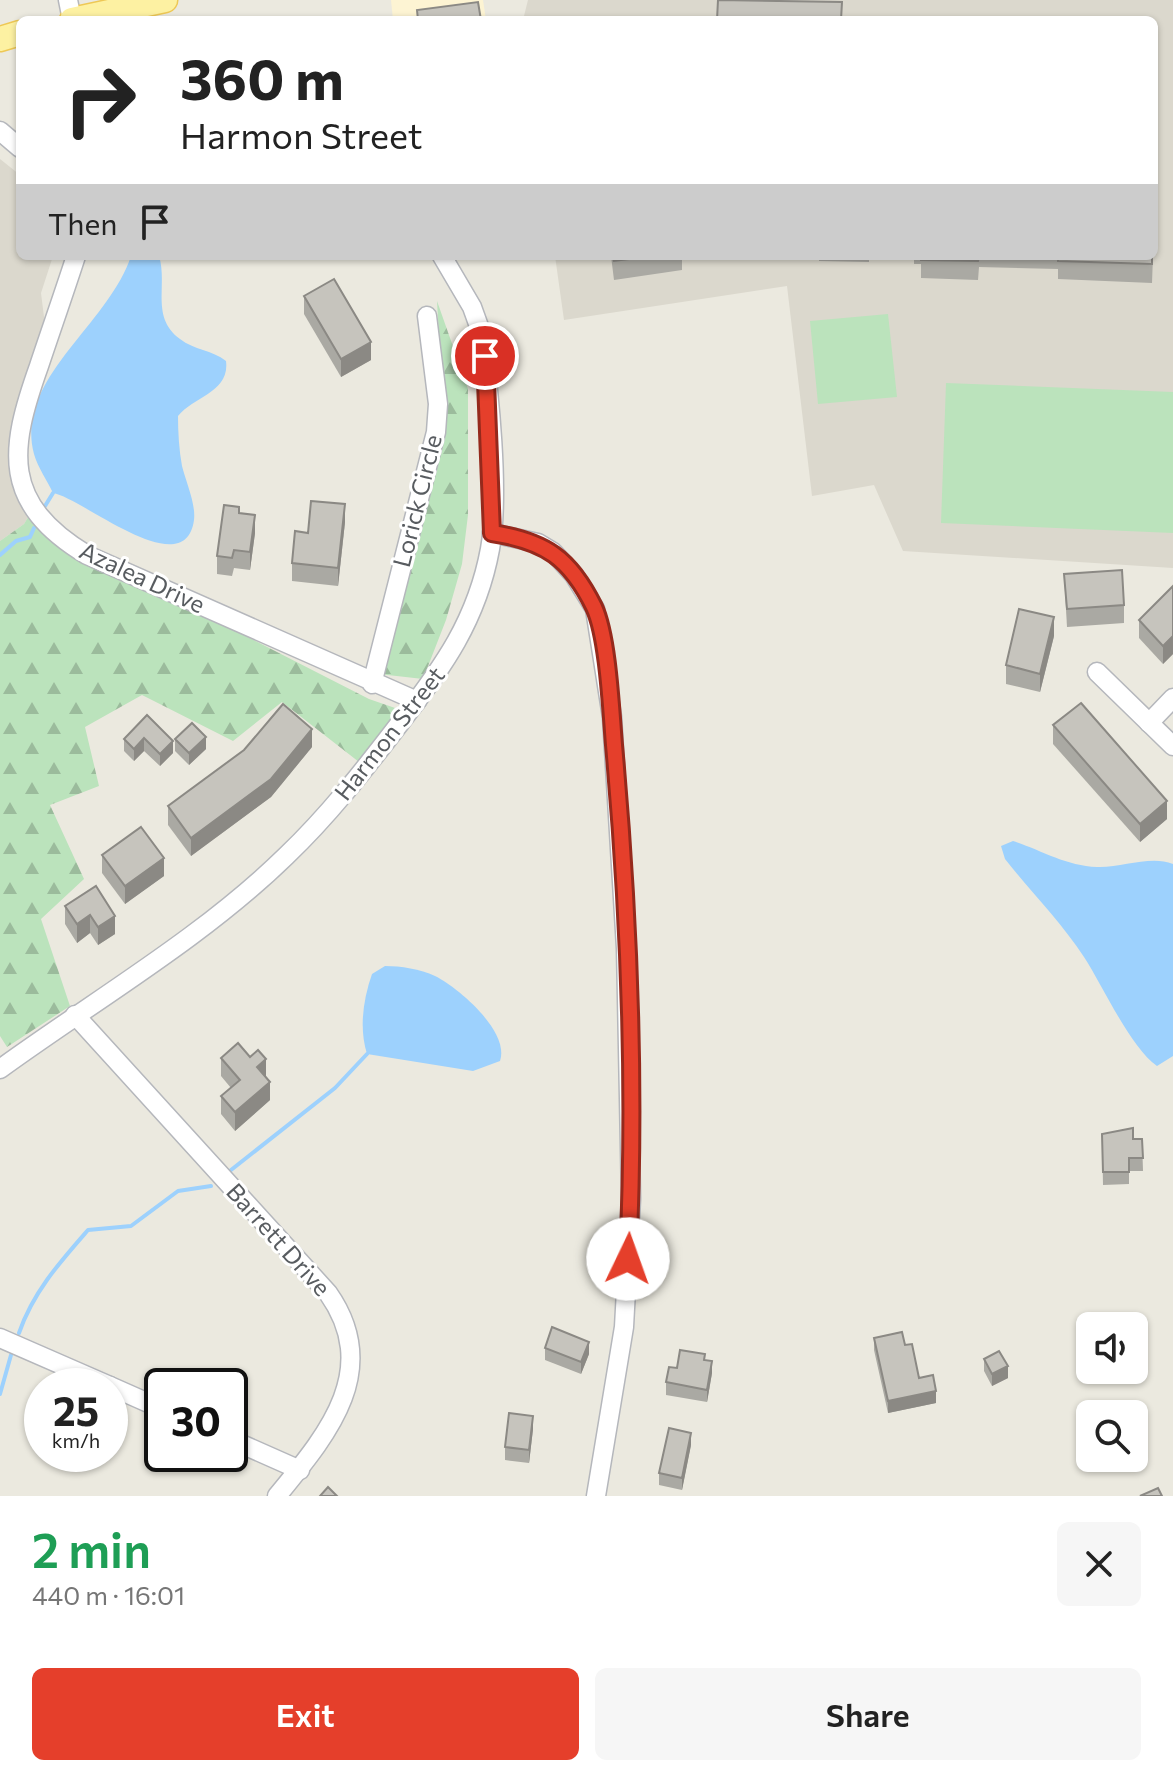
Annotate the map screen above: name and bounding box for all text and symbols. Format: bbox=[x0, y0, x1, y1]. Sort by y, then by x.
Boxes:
text: 360 m bbox=[180, 43, 344, 112]
icon: right bbox=[48, 48, 152, 152]
text: Harmon Street bbox=[180, 112, 422, 156]
icon: arrive bbox=[133, 200, 177, 244]
text: Then bbox=[48, 204, 117, 241]
pin bbox=[451, 322, 519, 390]
icon: arrive bbox=[463, 334, 507, 378]
street label: Lorick Circle bbox=[386, 431, 447, 570]
street label: Azalea Drive bbox=[75, 535, 210, 618]
street label: Harmon Street bbox=[328, 660, 450, 806]
street label: Barrett Drive bbox=[221, 1177, 337, 1301]
position arrow bbox=[586, 1217, 670, 1301]
map controls bbox=[1076, 1312, 1148, 1472]
button: sound bbox=[1076, 1312, 1148, 1384]
speed limit sign: 30 bbox=[144, 1368, 248, 1472]
text: 25 bbox=[53, 1385, 99, 1434]
button: search bbox=[1076, 1400, 1148, 1472]
text: km/h bbox=[52, 1428, 100, 1452]
text: 2 min bbox=[32, 1519, 151, 1578]
button: close bbox=[1057, 1522, 1141, 1606]
text: 440 m · 16:01 bbox=[32, 1579, 185, 1610]
button: Exit bbox=[32, 1668, 579, 1760]
button: Share bbox=[595, 1668, 1141, 1760]

